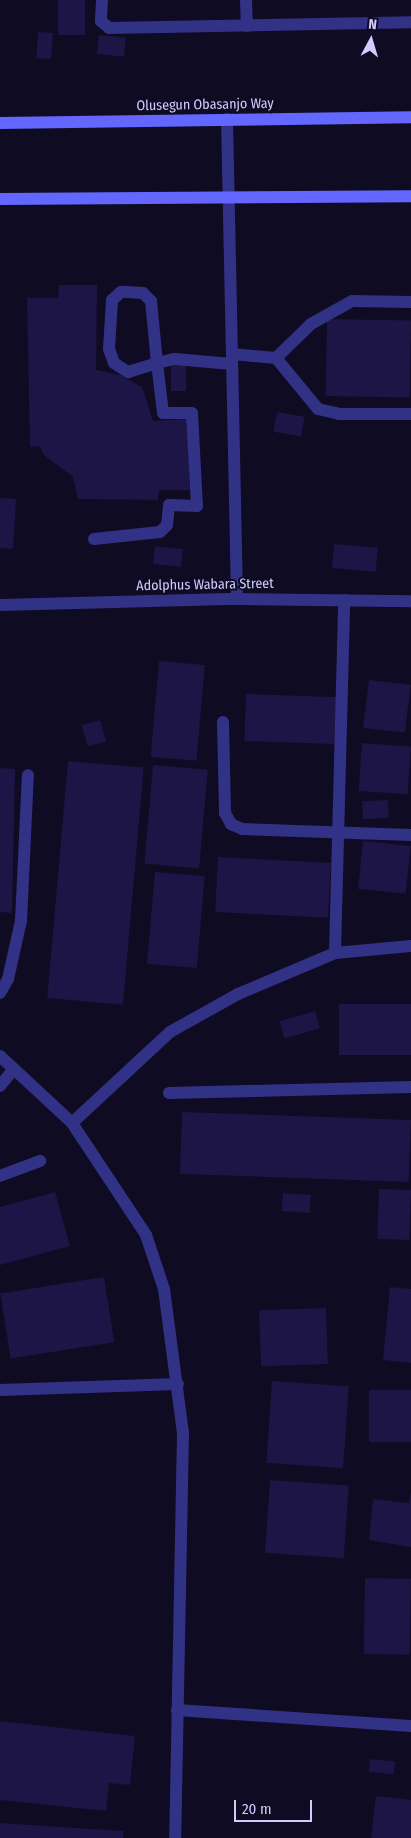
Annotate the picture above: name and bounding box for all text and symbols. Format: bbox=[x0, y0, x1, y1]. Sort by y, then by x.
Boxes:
north arrow bbox=[346, 15, 396, 65]
text: N bbox=[368, 16, 378, 33]
street label: Olusegun Obasanjo Way bbox=[136, 95, 274, 115]
street label: Adolphus Wabara Street bbox=[136, 575, 274, 595]
scale bar bbox=[236, 1790, 314, 1822]
text: 20 m bbox=[242, 1800, 272, 1818]

